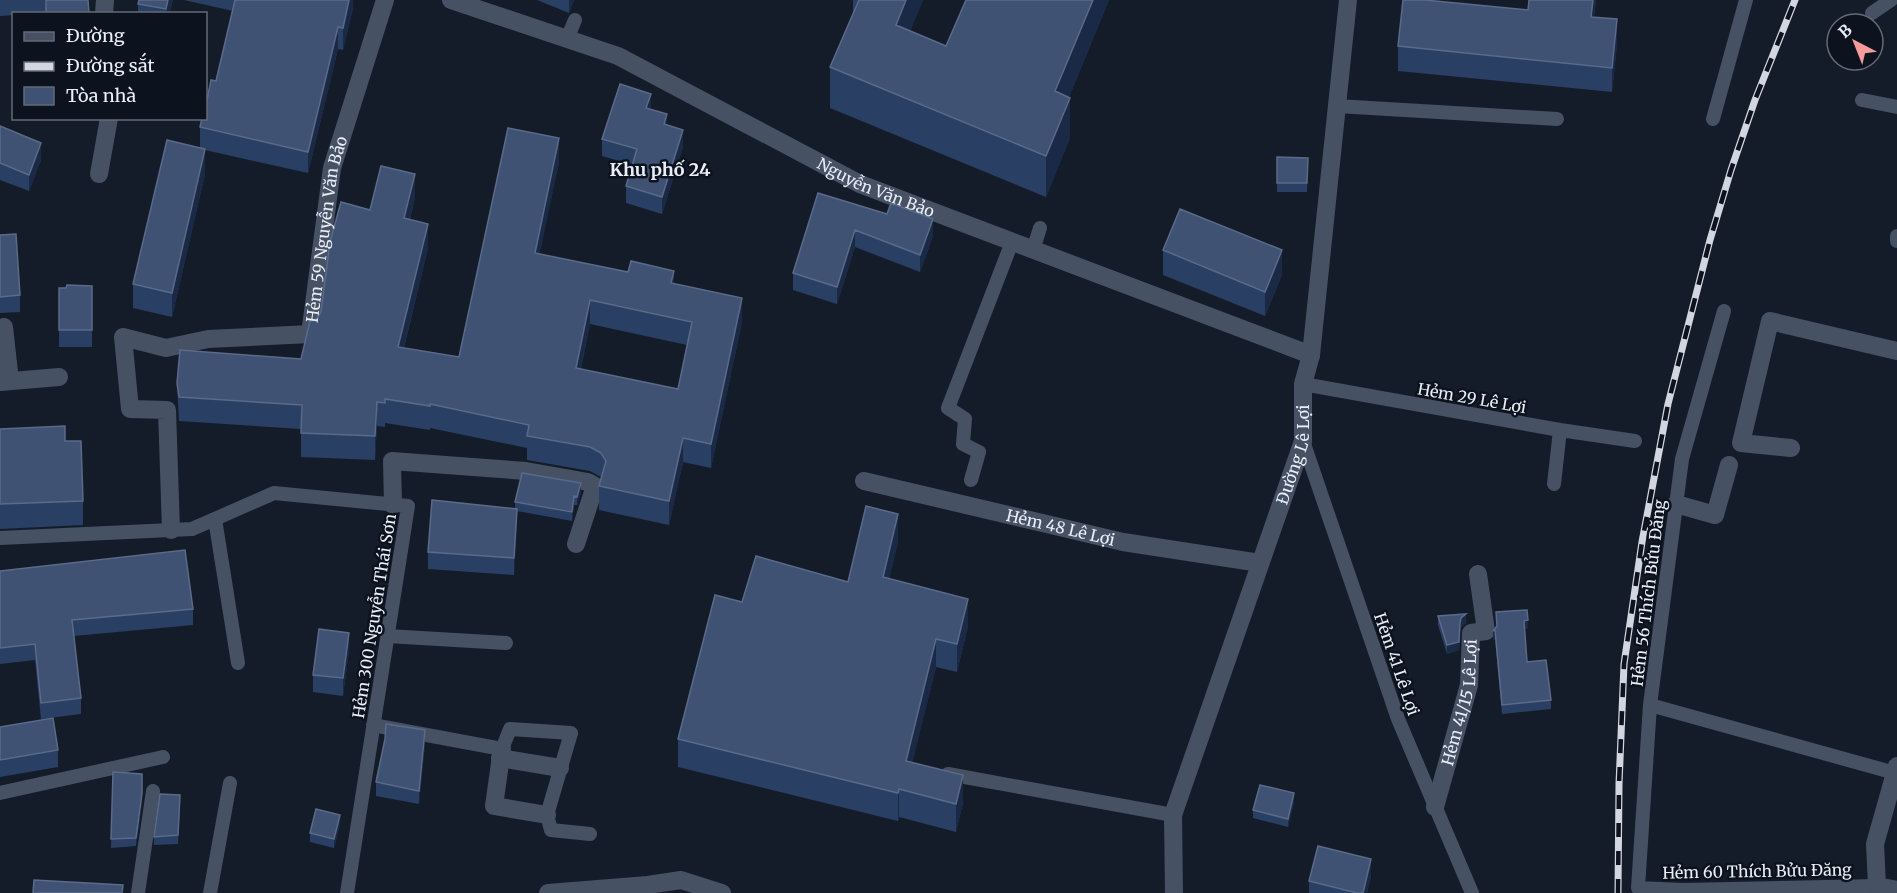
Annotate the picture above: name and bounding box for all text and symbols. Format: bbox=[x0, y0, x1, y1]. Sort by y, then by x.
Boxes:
legend bbox=[12, 12, 207, 120]
north arrow bbox=[1825, 12, 1885, 72]
text: B bbox=[1834, 20, 1856, 42]
text: Đường bbox=[66, 24, 125, 47]
text: Đường sắt bbox=[66, 52, 154, 77]
text: Tòa nhà bbox=[66, 84, 136, 107]
street label: Hẻm 59 Nguyễn Văn Bảo bbox=[302, 133, 352, 324]
street label: Nguyễn Văn Bảo bbox=[814, 153, 937, 221]
district label: Khu phố 24 bbox=[610, 158, 711, 181]
street label: Hẻm 29 Lê Lợi bbox=[1416, 379, 1528, 417]
street label: Đường Lê Lợi bbox=[1272, 405, 1313, 507]
street label: Hẻm 56 Thích Bửu Đăng bbox=[1627, 498, 1669, 688]
street label: Hẻm 48 Lê Lợi bbox=[1004, 505, 1117, 550]
street label: Hẻm 300 Nguyễn Thái Sơn bbox=[348, 512, 400, 720]
street label: Hẻm 41 Lê Lợi bbox=[1370, 610, 1424, 718]
street label: Hẻm 41/15 Lê Lợi bbox=[1437, 639, 1481, 768]
street label: Hẻm 60 Thích Bửu Đăng bbox=[1662, 859, 1852, 883]

